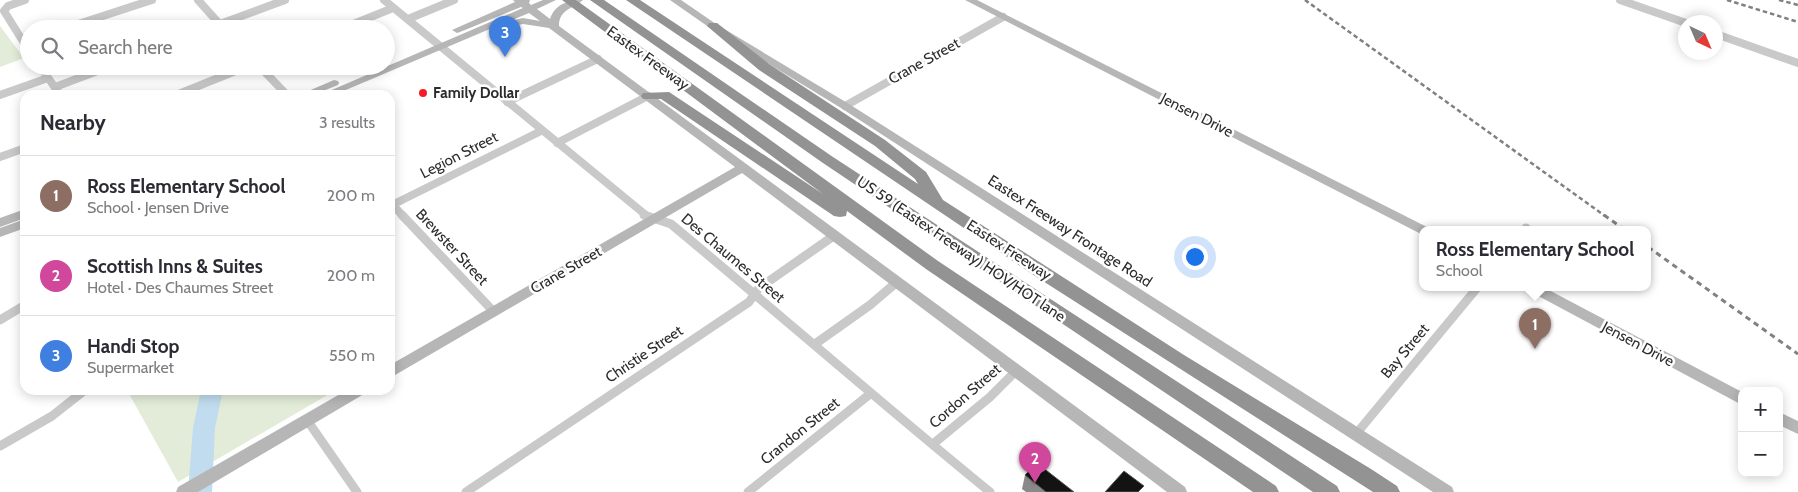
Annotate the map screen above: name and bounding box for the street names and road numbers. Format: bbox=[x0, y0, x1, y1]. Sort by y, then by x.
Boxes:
street label: Eastex Freeway bbox=[603, 22, 693, 94]
street label: Crane Street bbox=[885, 34, 963, 88]
street label: Jensen Drive bbox=[1157, 89, 1237, 141]
street label: Legion Street bbox=[417, 128, 501, 182]
street label: Eastex Freeway Frontage Road bbox=[985, 171, 1155, 291]
street label: US 59 (Eastex Freeway) HOV/HOT lane bbox=[853, 172, 1069, 326]
street label: Brewster Street bbox=[412, 205, 492, 289]
street label: Des Chaumes Street bbox=[678, 209, 788, 307]
street label: Eastex Freeway bbox=[963, 216, 1055, 284]
street label: Crane Street bbox=[527, 242, 605, 298]
street label: Jensen Drive bbox=[1598, 317, 1677, 371]
street label: Bay Street bbox=[1377, 320, 1433, 382]
street label: Christie Street bbox=[602, 322, 686, 386]
street label: Cordon Street bbox=[926, 360, 1004, 432]
street label: Crandon Street bbox=[757, 394, 843, 468]

